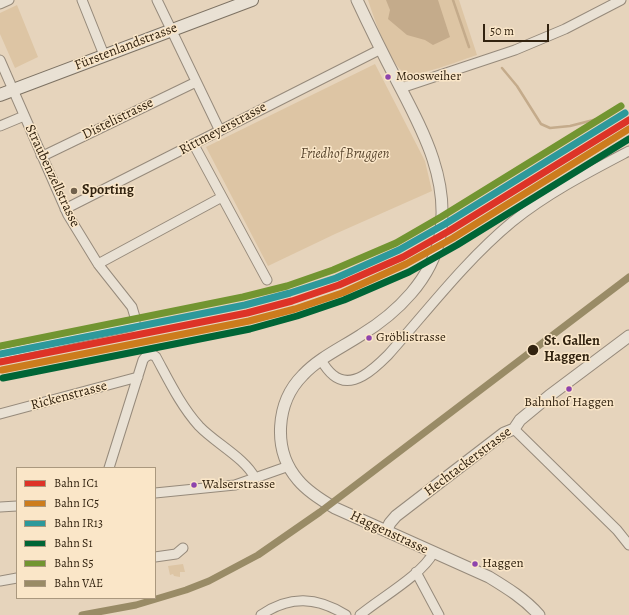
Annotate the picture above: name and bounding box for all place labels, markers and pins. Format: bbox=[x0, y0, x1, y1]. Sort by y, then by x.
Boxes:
place label: Moosweiher bbox=[396, 69, 461, 85]
marker: Moosweiher bbox=[383, 72, 393, 82]
place label: Sporting bbox=[82, 183, 134, 199]
marker: Sporting bbox=[69, 186, 79, 196]
place label: Gröblistrasse bbox=[376, 330, 446, 346]
marker: Gröblistrasse bbox=[364, 333, 374, 343]
place label: St. Gallen Haggen bbox=[544, 334, 600, 366]
marker: St. Gallen Haggen bbox=[526, 343, 540, 357]
marker: Bahnhof Haggen bbox=[564, 384, 574, 394]
place label: Bahnhof Haggen bbox=[524, 395, 614, 411]
place label: Walserstrasse bbox=[202, 477, 275, 493]
marker: Walserstrasse bbox=[189, 480, 199, 490]
place label: Haggen bbox=[482, 556, 524, 572]
marker: Haggen bbox=[470, 559, 480, 569]

